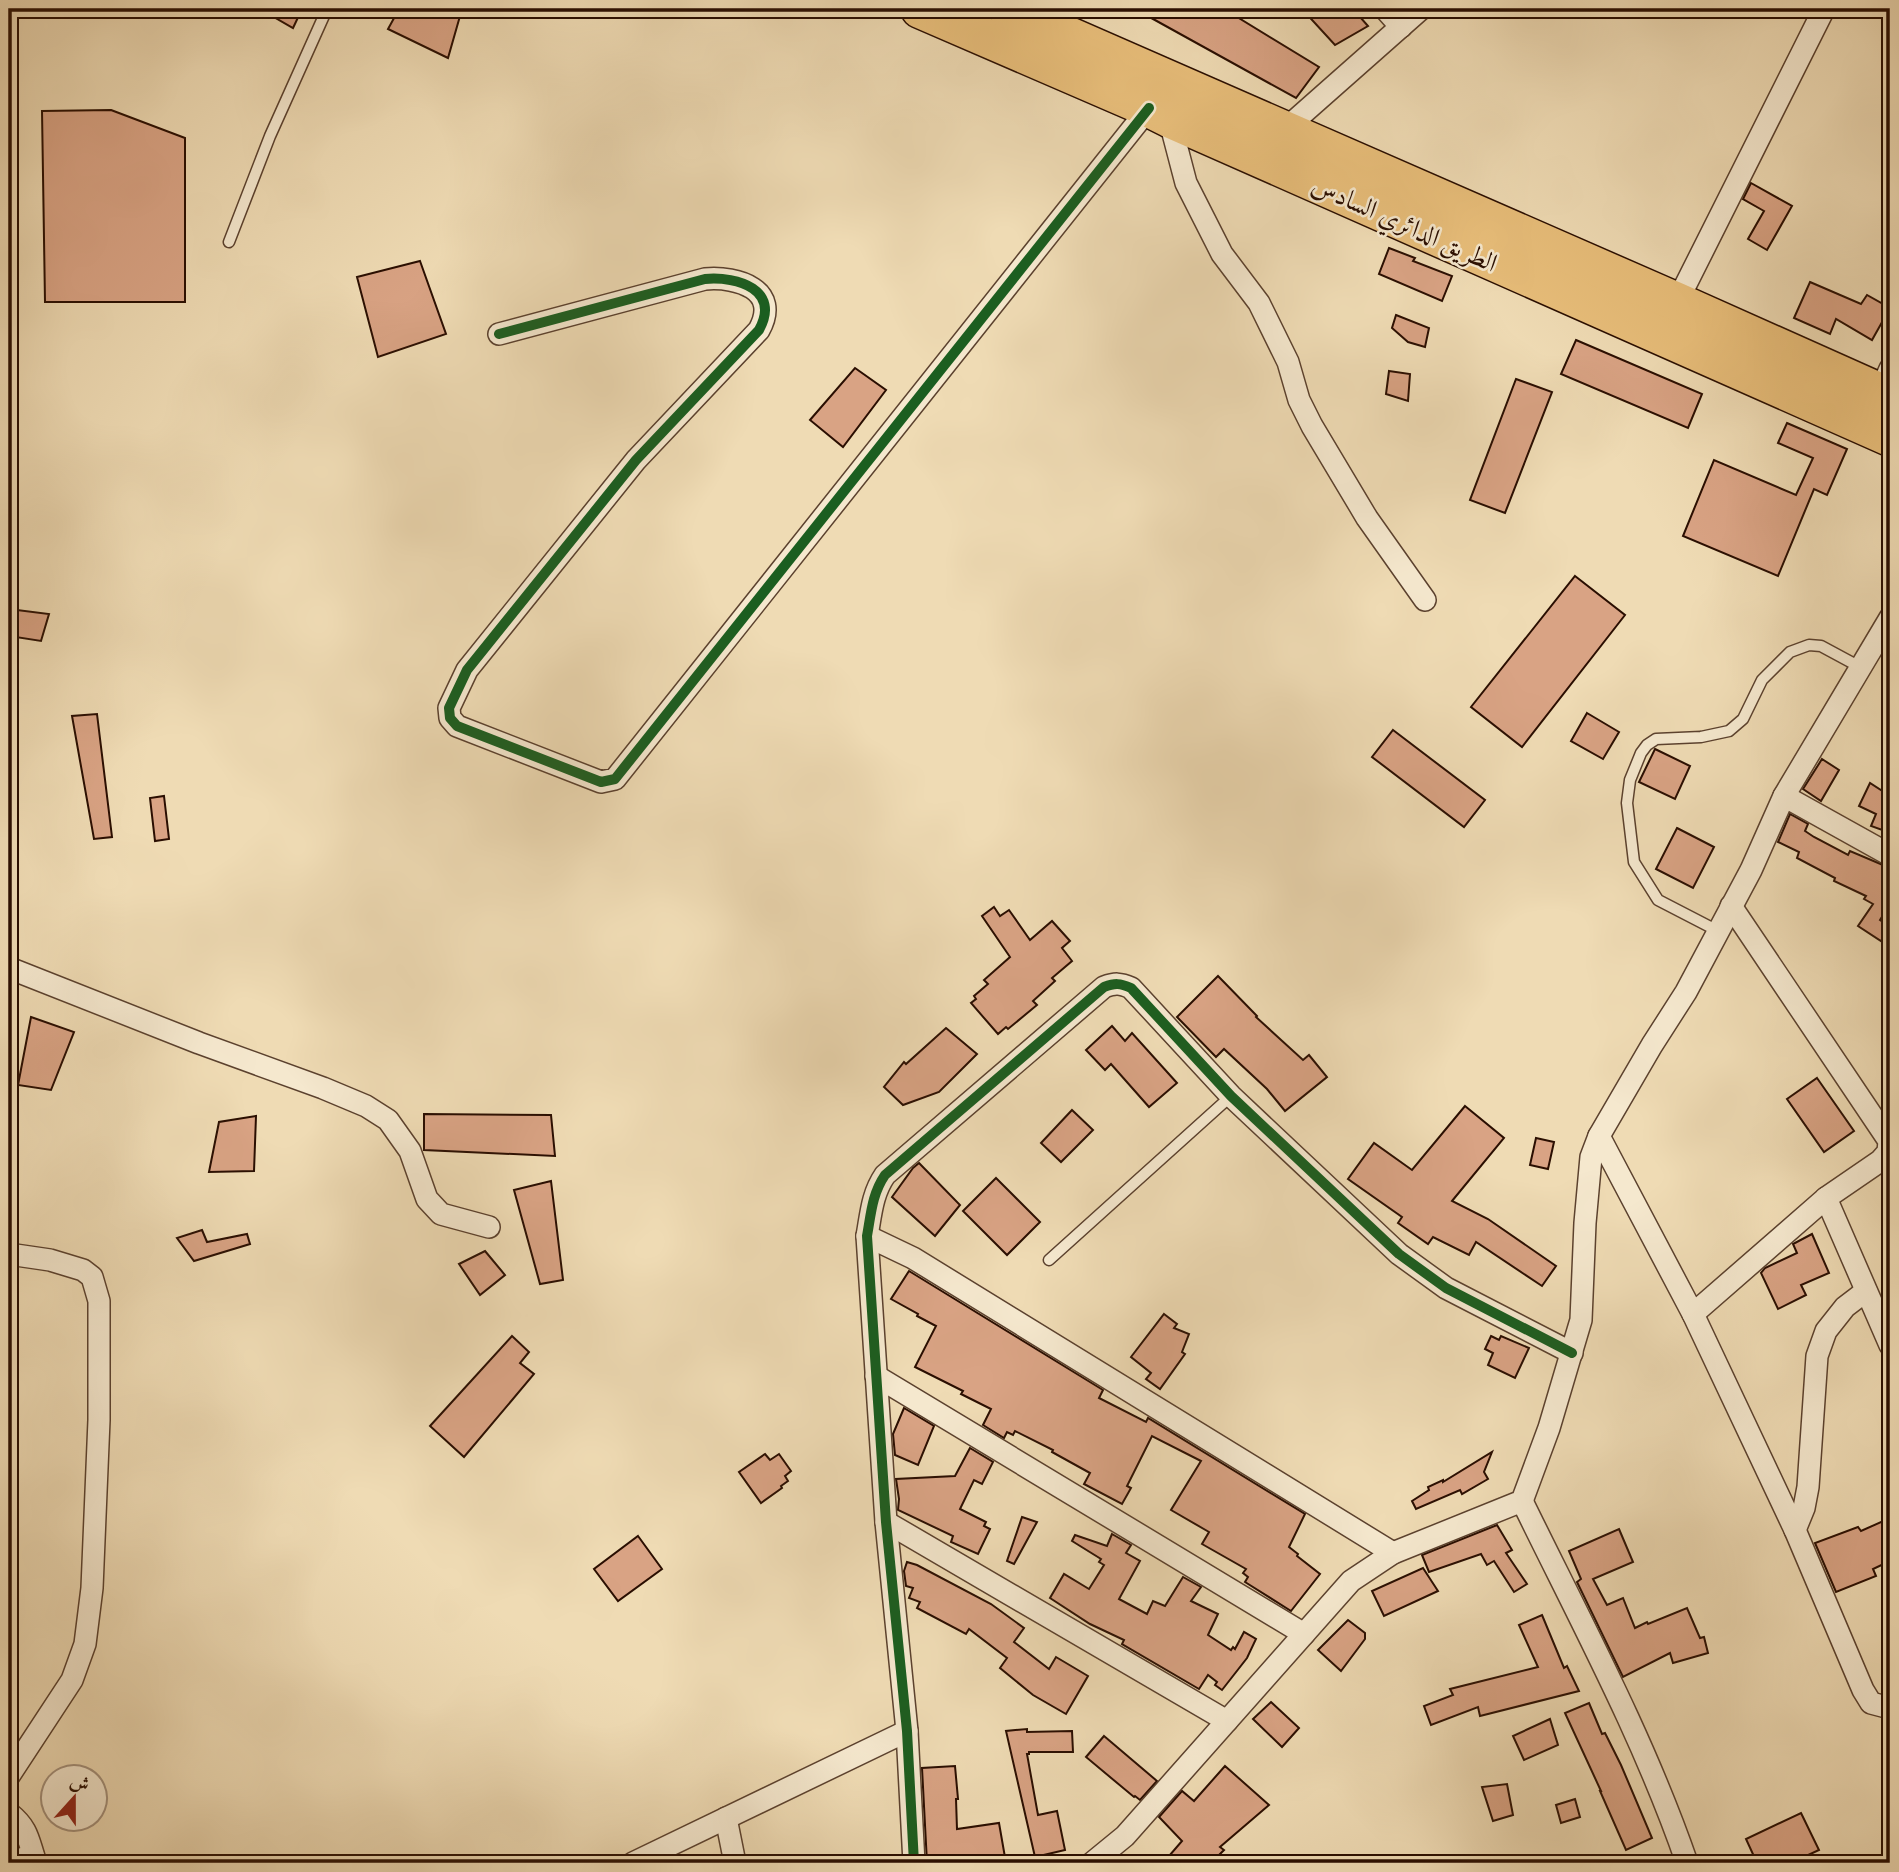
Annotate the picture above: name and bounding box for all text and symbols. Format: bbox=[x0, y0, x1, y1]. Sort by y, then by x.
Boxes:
street label: الطريق الدائري السادس bbox=[1305, 165, 1504, 283]
north arrow bbox=[38, 1764, 108, 1834]
text: ش bbox=[66, 1766, 94, 1799]

